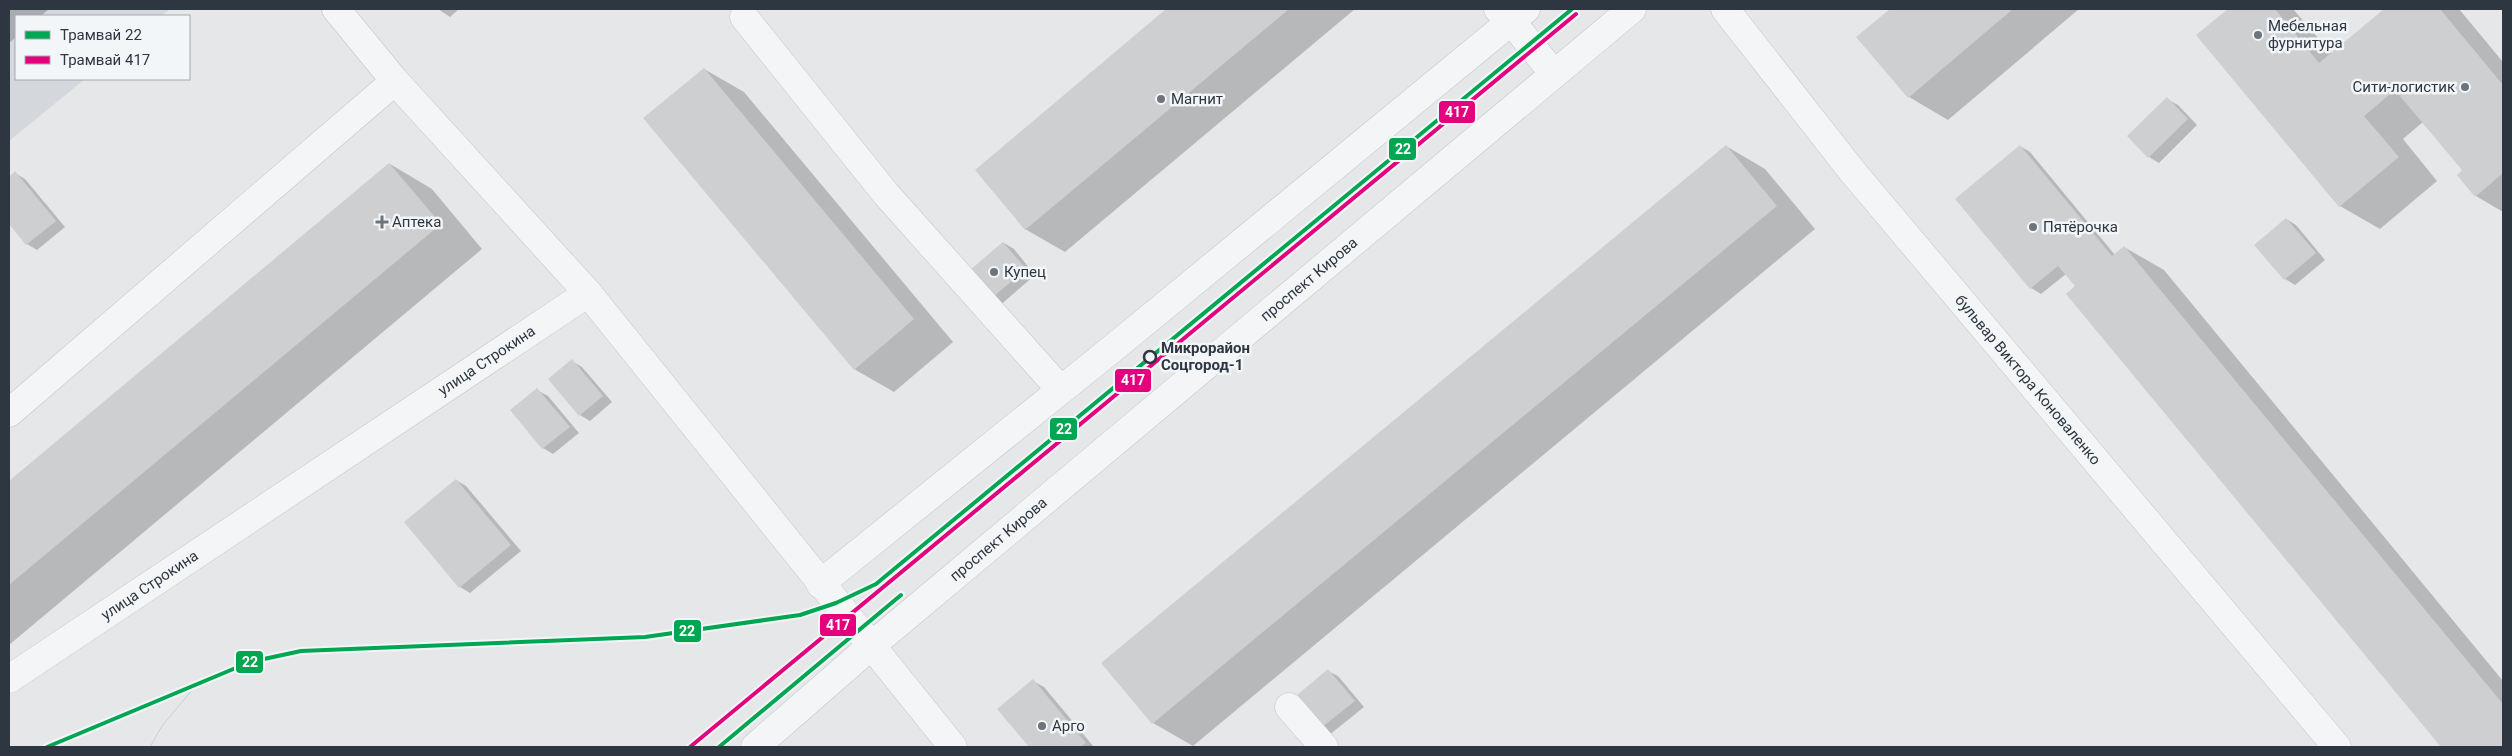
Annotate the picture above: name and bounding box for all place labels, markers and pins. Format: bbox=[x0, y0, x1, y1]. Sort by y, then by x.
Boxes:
place label: Мебельная фурнитура bbox=[2268, 17, 2347, 52]
marker: Мебельная фурнитура bbox=[2252, 29, 2264, 41]
place label: Сити-логистик bbox=[2353, 78, 2455, 96]
marker: Сити-логистик bbox=[2459, 81, 2471, 93]
place label: Магнит bbox=[1171, 90, 1223, 108]
marker: Магнит bbox=[1155, 93, 1167, 105]
place label: Аптека bbox=[392, 213, 441, 231]
marker: Аптека bbox=[376, 216, 388, 228]
place label: Пятёрочка bbox=[2043, 218, 2118, 236]
marker: Пятёрочка bbox=[2027, 221, 2039, 233]
place label: Купец bbox=[1004, 263, 1046, 281]
marker: Купец bbox=[988, 266, 1000, 278]
place label: Микрорайон Соцгород-1 bbox=[1161, 339, 1250, 374]
marker: Микрорайон Соцгород-1 bbox=[1143, 350, 1157, 364]
place label: Арго bbox=[1052, 717, 1085, 735]
marker: Арго bbox=[1036, 720, 1048, 732]

